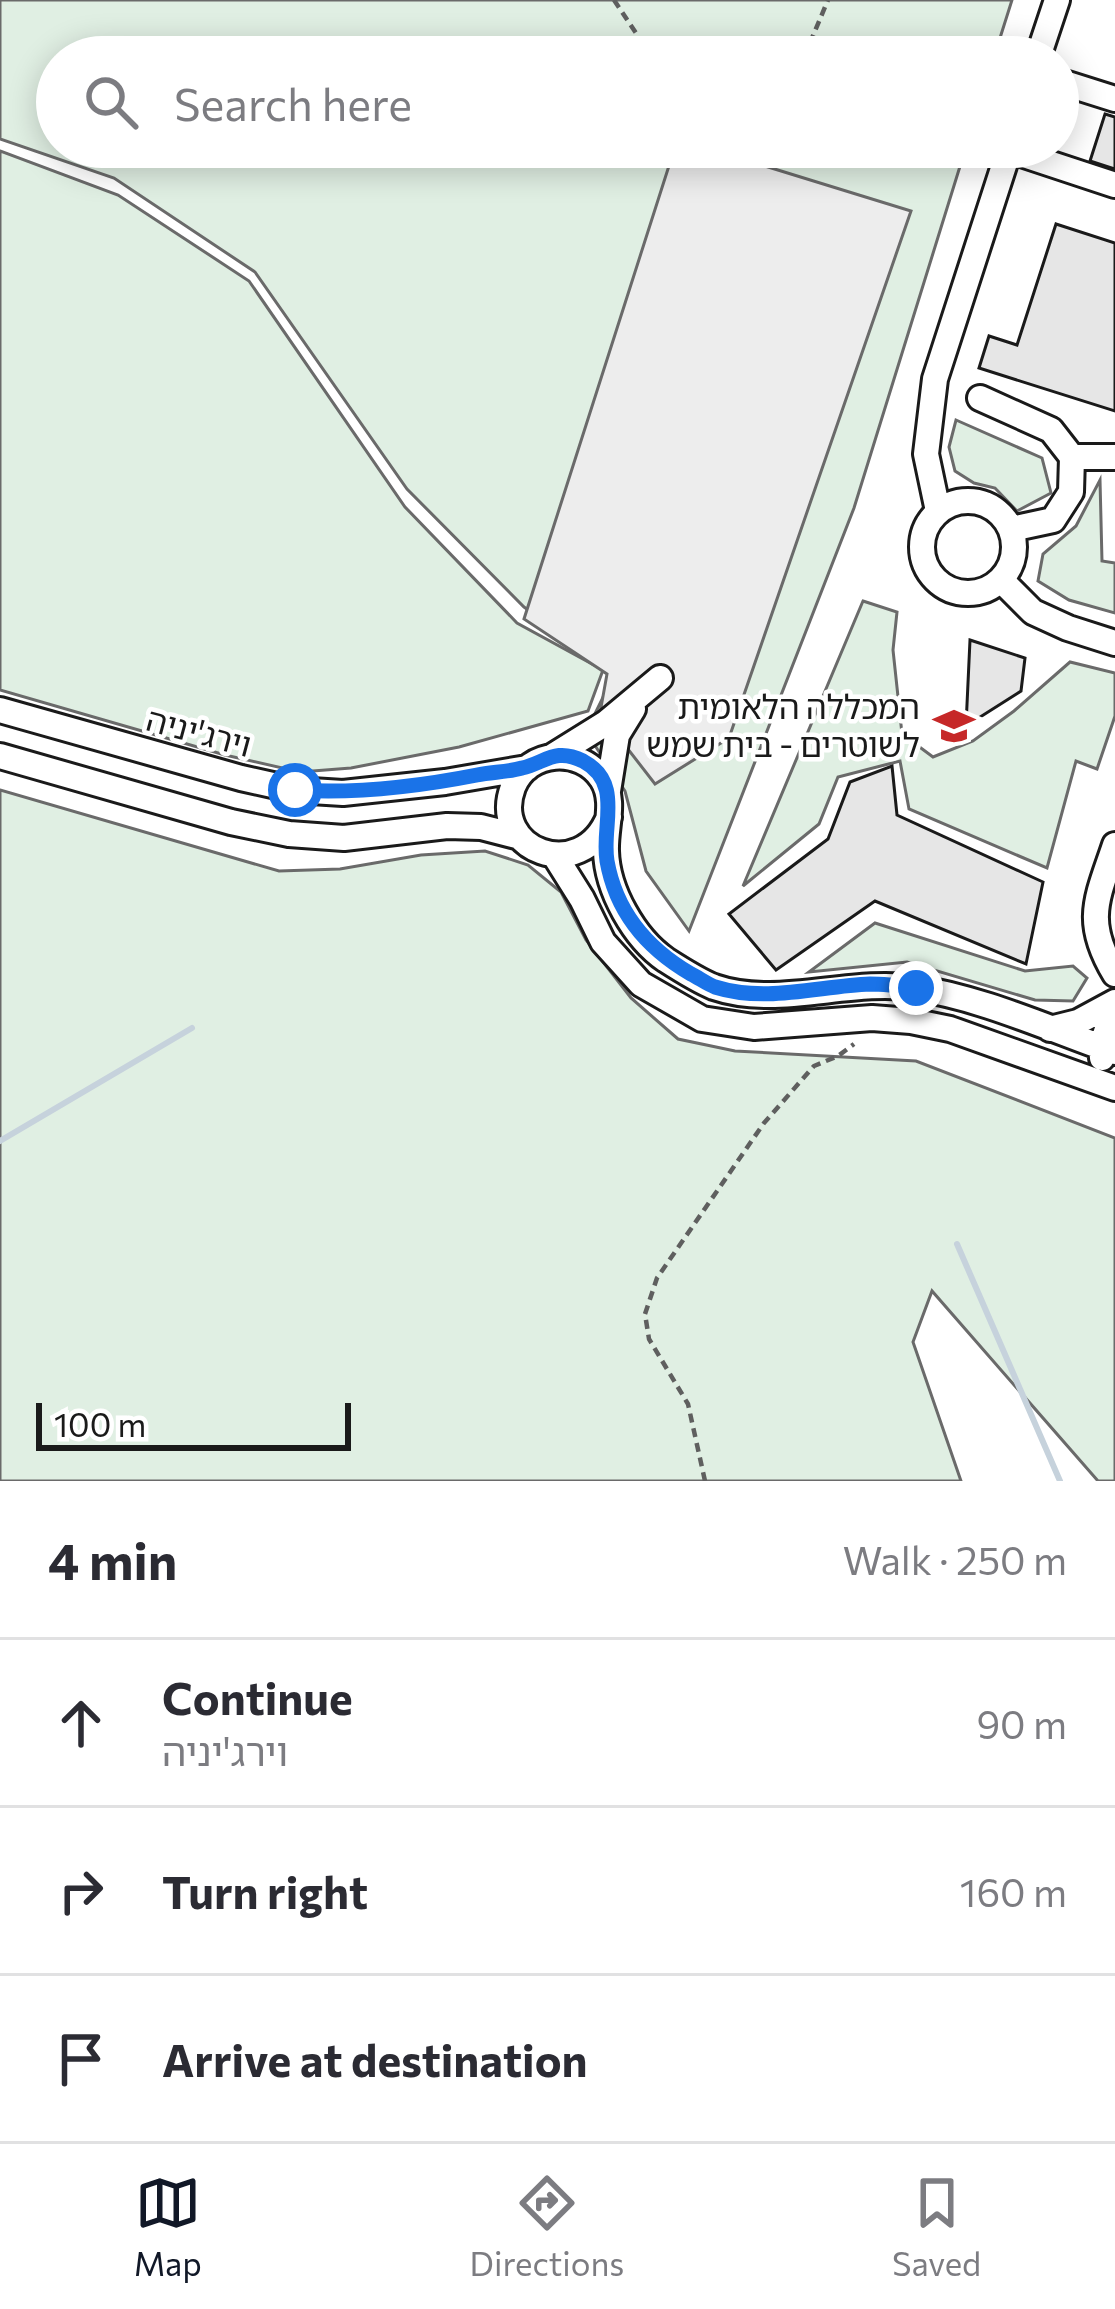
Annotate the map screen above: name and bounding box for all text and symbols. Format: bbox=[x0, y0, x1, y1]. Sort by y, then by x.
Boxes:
search box bbox=[36, 36, 1079, 168]
icon: search bbox=[78, 69, 144, 135]
text: Search here bbox=[174, 75, 412, 130]
place label: המכללה הלאומית לשוטרים - בית שמש bbox=[646, 685, 920, 764]
street label: וירג'יניה bbox=[142, 697, 256, 764]
school or university icon: המכללה הלאומית לשוטרים - בית שמש bbox=[931, 703, 977, 749]
route start bbox=[268, 763, 322, 817]
route end bbox=[889, 961, 943, 1015]
scale bar bbox=[36, 1397, 351, 1450]
text: 100 m bbox=[54, 1403, 146, 1444]
text: 4 min bbox=[48, 1528, 177, 1591]
text: Walk · 250 m bbox=[843, 1535, 1067, 1583]
text: Continue bbox=[162, 1669, 353, 1724]
icon: ahead bbox=[48, 1690, 114, 1756]
text: 90 m bbox=[976, 1699, 1067, 1747]
text: וירג'יניה bbox=[162, 1726, 288, 1774]
icon: right bbox=[48, 1858, 114, 1924]
text: Turn right bbox=[162, 1863, 368, 1918]
text: 160 m bbox=[960, 1867, 1067, 1915]
icon: arrive bbox=[48, 2026, 114, 2092]
text: Arrive at destination bbox=[162, 2031, 588, 2086]
tab: Map bbox=[134, 2170, 202, 2283]
tab: Directions bbox=[470, 2170, 624, 2283]
tab: Saved bbox=[892, 2170, 981, 2283]

